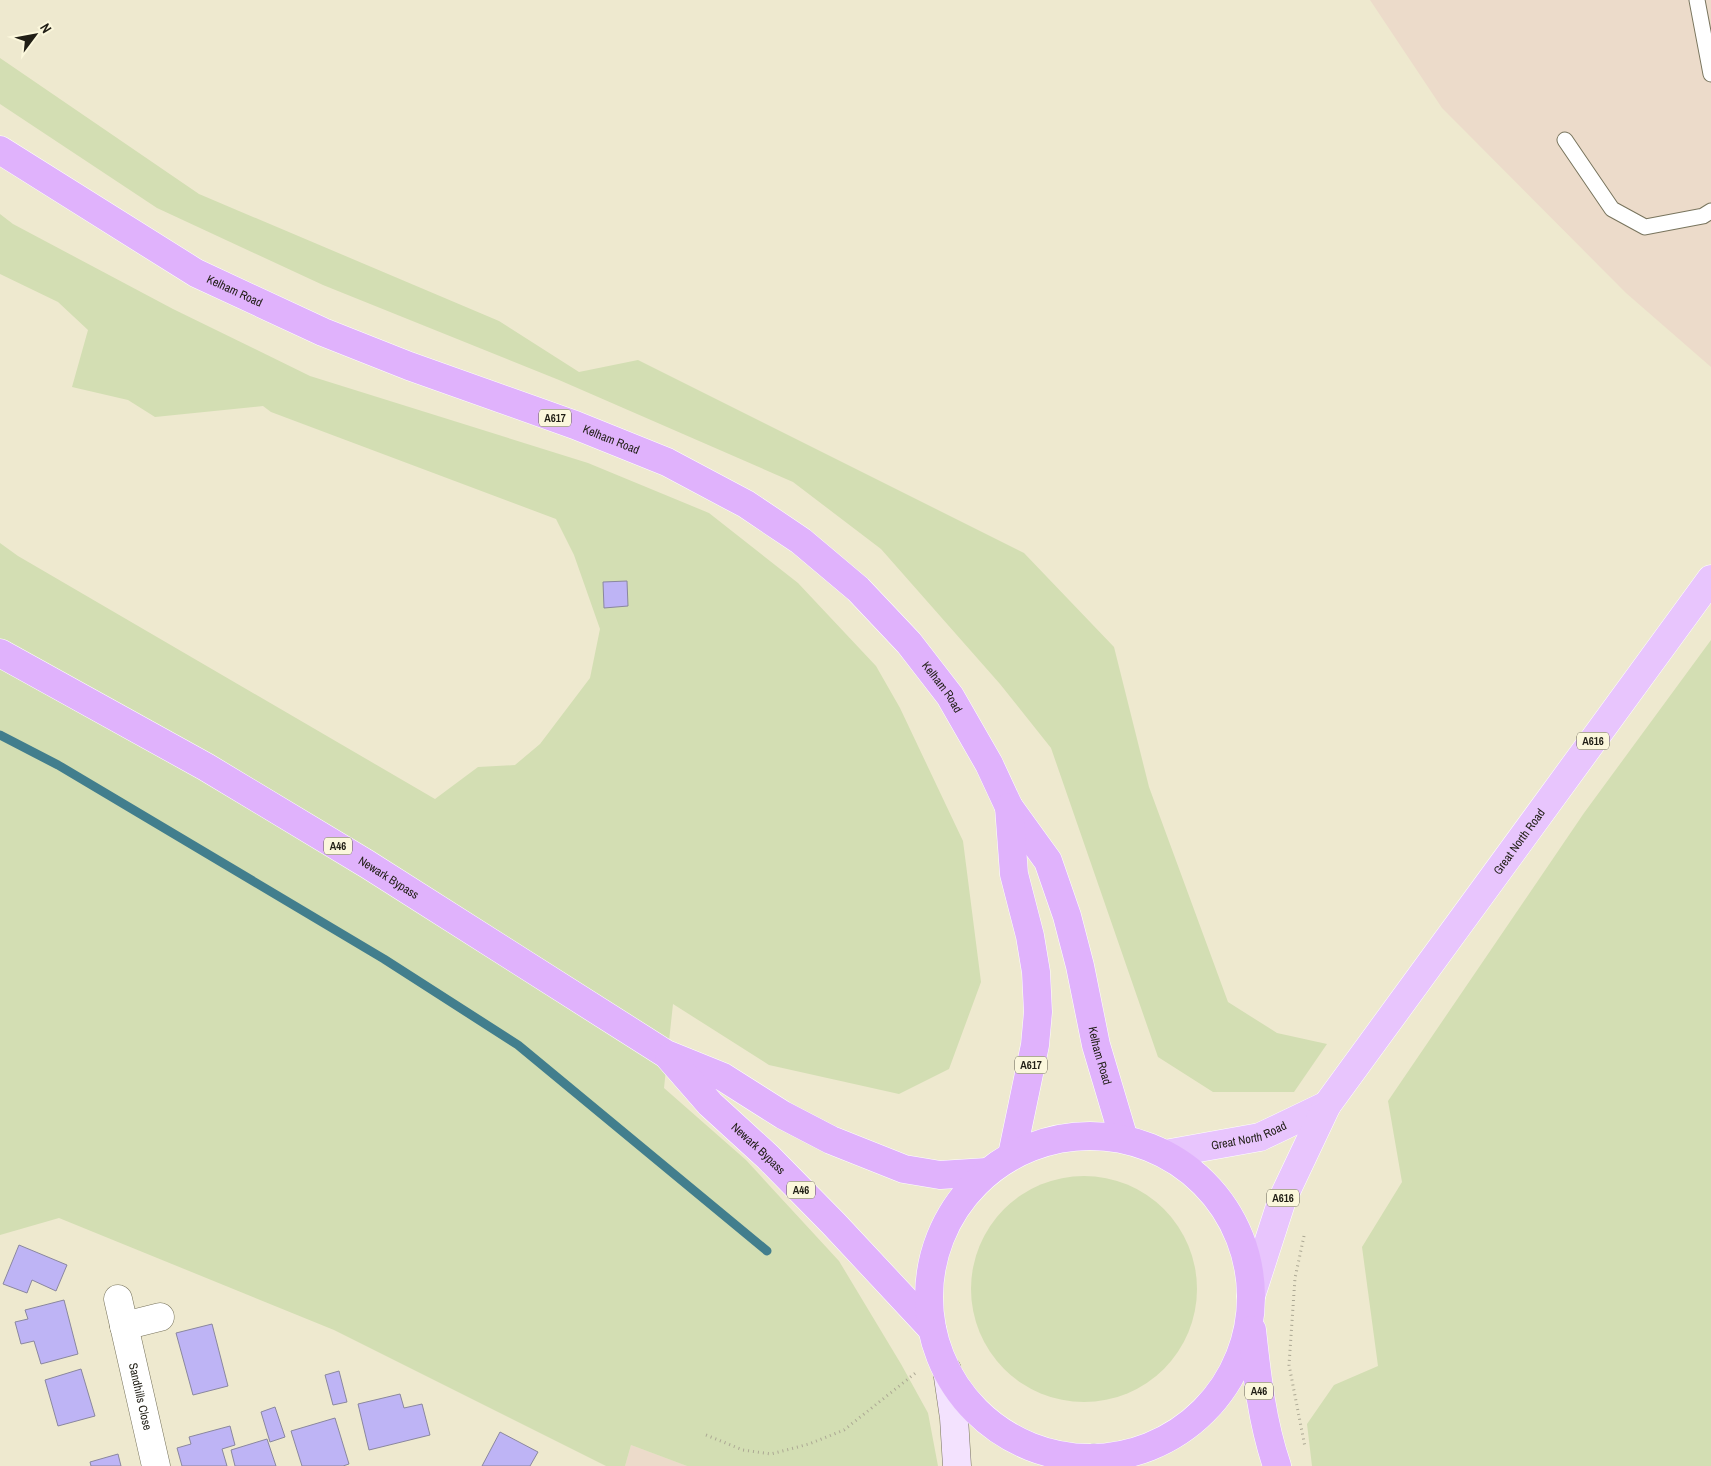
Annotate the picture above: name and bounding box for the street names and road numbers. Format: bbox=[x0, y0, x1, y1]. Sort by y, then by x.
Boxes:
street label: Kelham Road bbox=[204, 271, 265, 311]
road number: A617 bbox=[539, 409, 571, 426]
street label: Kelham Road bbox=[580, 421, 642, 458]
street label: Kelham Road bbox=[918, 658, 966, 716]
road number: A616 bbox=[1577, 732, 1609, 749]
street label: Great North Road bbox=[1490, 806, 1549, 878]
road number: A46 bbox=[324, 838, 352, 854]
street label: Newark Bypass bbox=[355, 853, 422, 903]
street label: Kelham Road bbox=[1084, 1025, 1115, 1087]
road number: A617 bbox=[1015, 1056, 1047, 1074]
street label: Great North Road bbox=[1210, 1118, 1289, 1154]
street label: Newark Bypass bbox=[728, 1119, 789, 1178]
road number: A46 bbox=[787, 1182, 815, 1198]
road number: A616 bbox=[1267, 1190, 1299, 1206]
street label: Sandhills Close bbox=[125, 1361, 156, 1432]
road number: A46 bbox=[1245, 1382, 1273, 1400]

